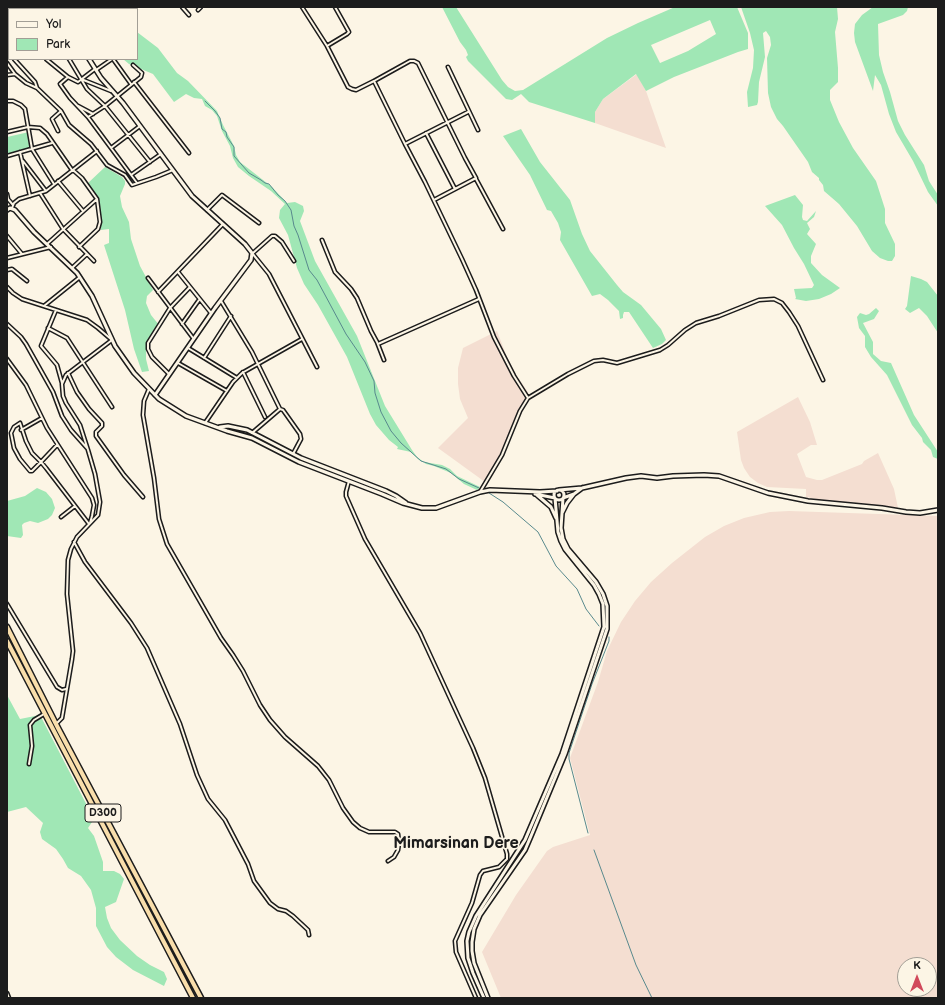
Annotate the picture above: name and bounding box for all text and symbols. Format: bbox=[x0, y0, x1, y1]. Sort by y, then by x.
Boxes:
legend bbox=[8, 8, 138, 60]
text: Yol bbox=[46, 17, 61, 32]
text: Park bbox=[46, 37, 70, 52]
road number: D300 bbox=[85, 804, 121, 822]
district label: Mimarsinan Dere bbox=[393, 834, 519, 854]
north arrow bbox=[897, 957, 937, 997]
text: K bbox=[913, 959, 921, 972]

